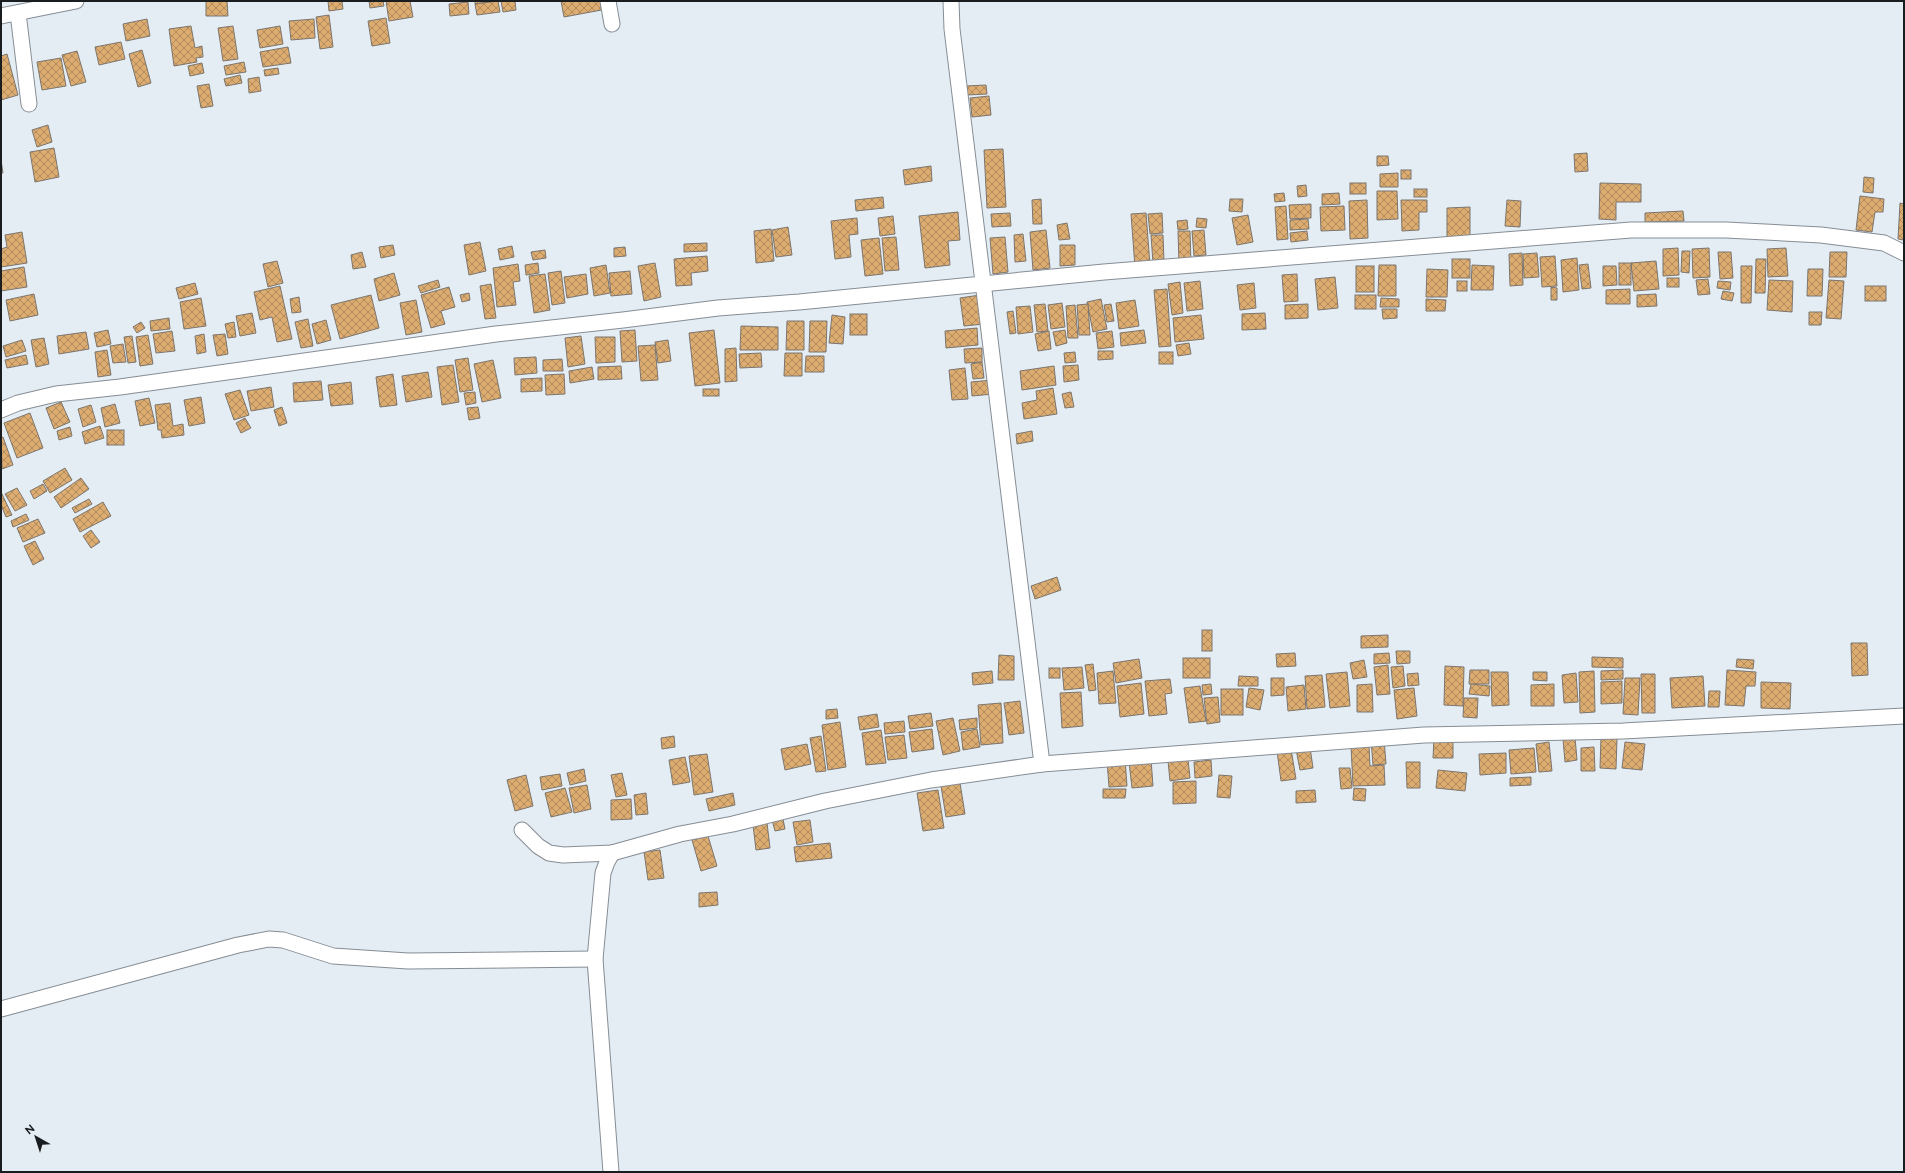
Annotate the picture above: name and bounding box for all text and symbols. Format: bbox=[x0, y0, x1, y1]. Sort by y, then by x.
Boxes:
north arrow bbox=[16, 1117, 56, 1157]
text: N bbox=[23, 1122, 37, 1137]

